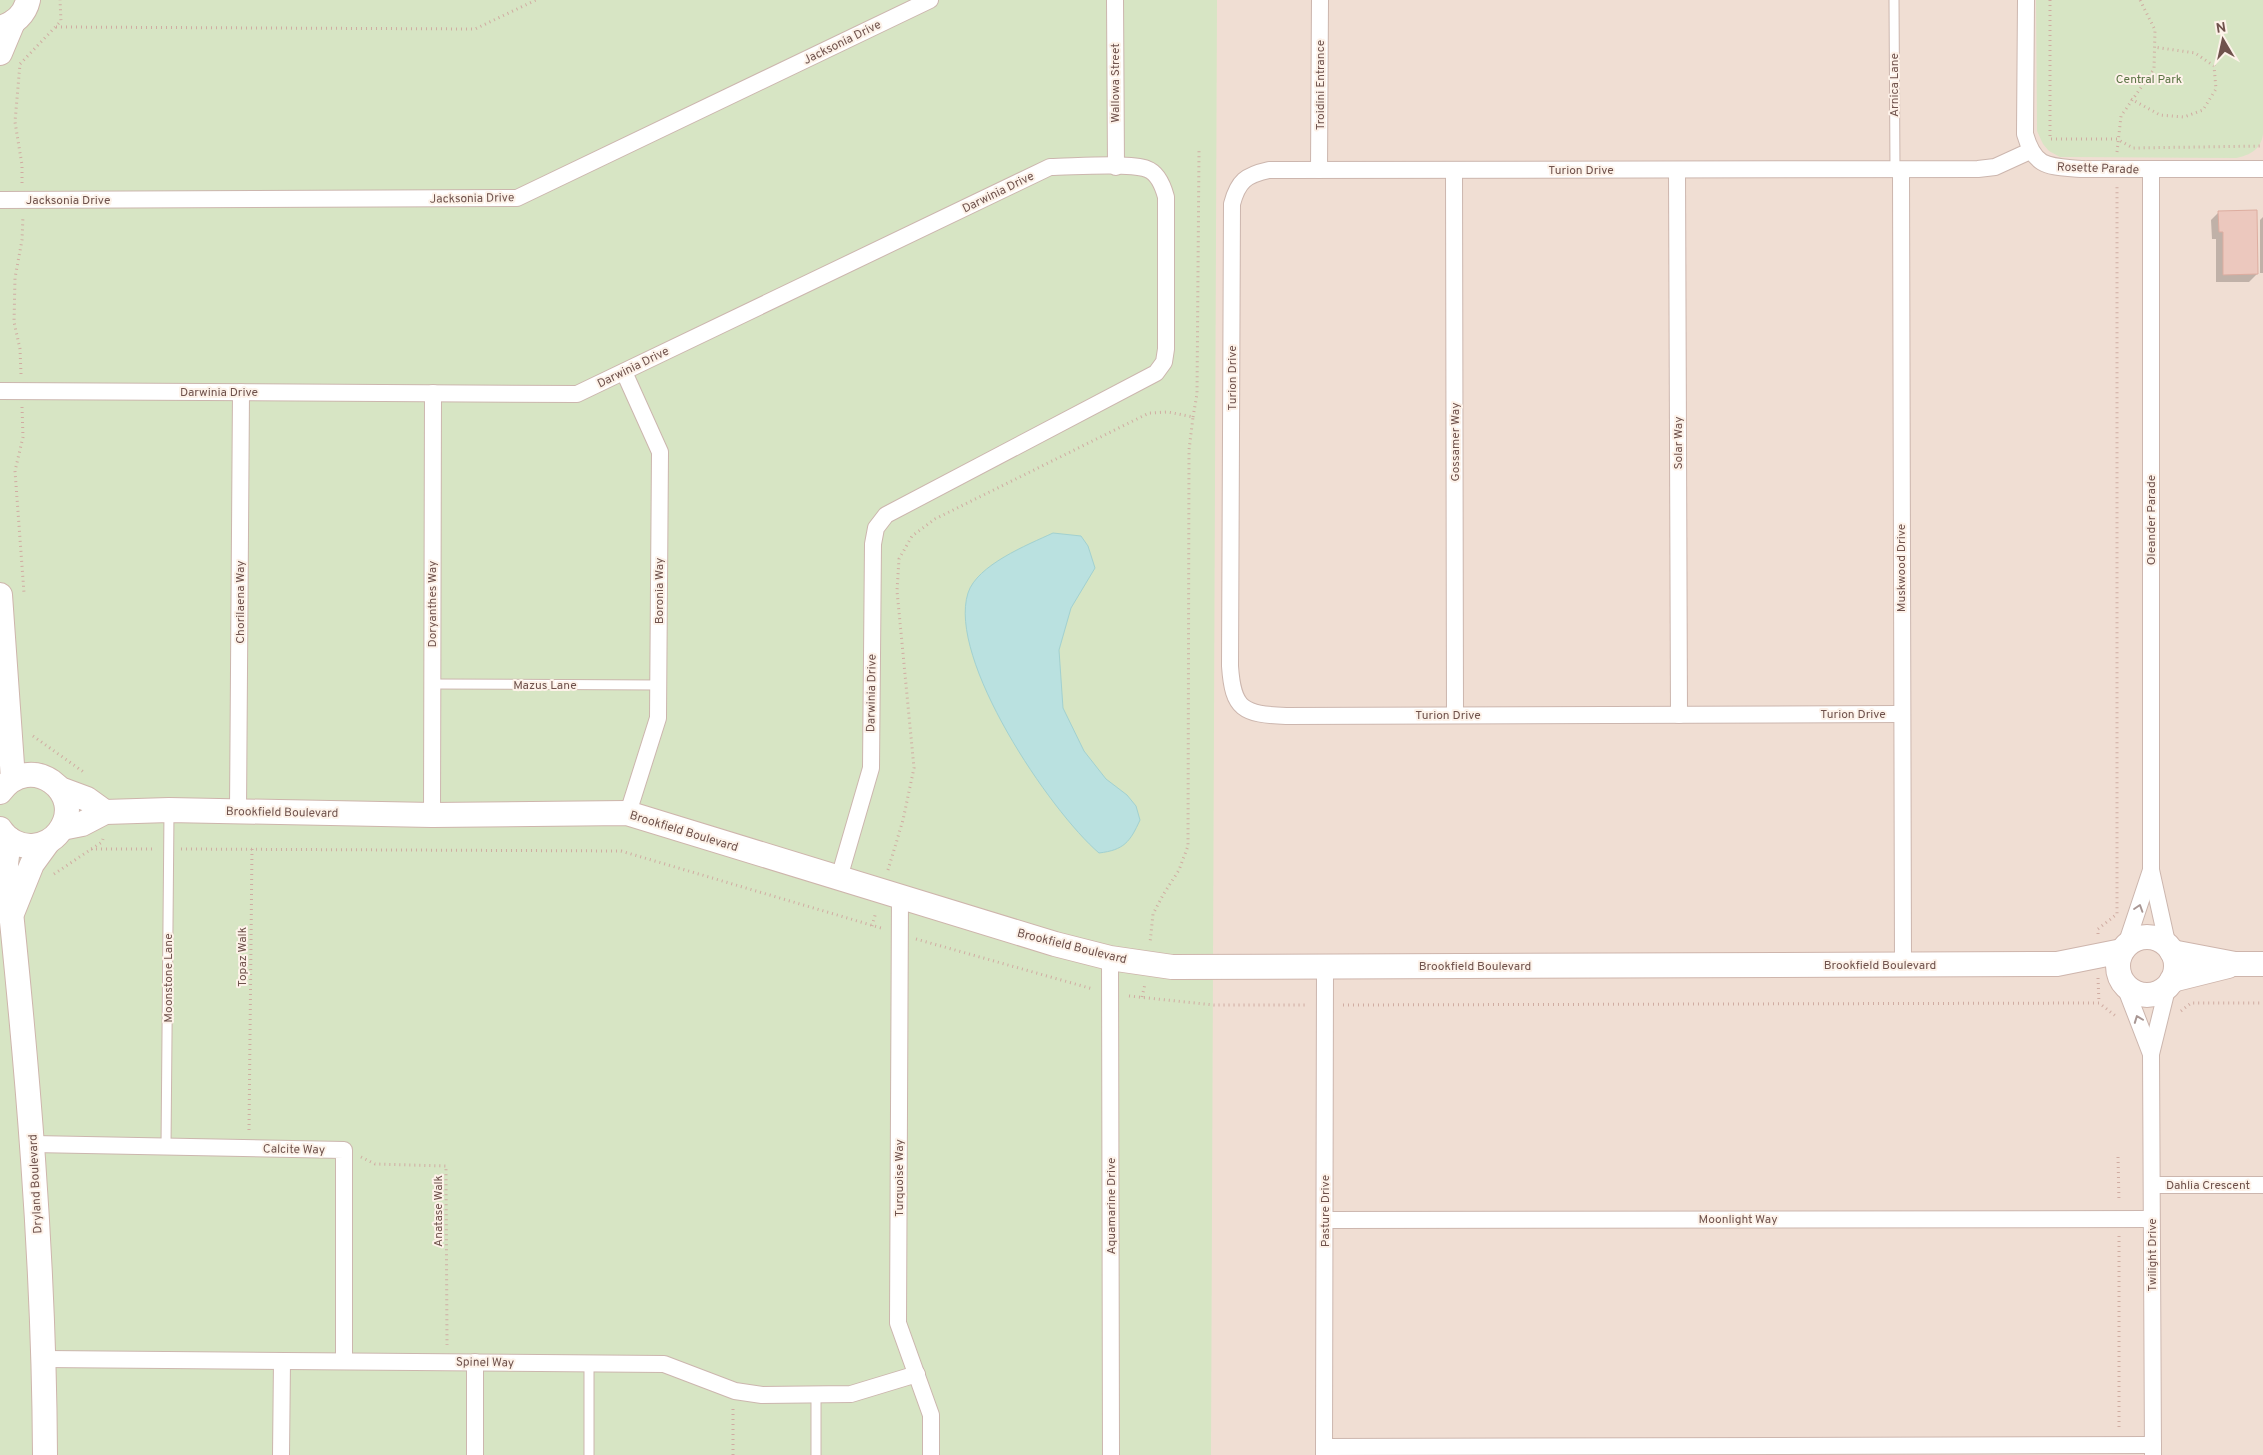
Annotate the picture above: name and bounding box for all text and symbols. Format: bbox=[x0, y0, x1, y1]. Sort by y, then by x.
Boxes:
north arrow bbox=[2198, 15, 2248, 65]
street label: Jacksonia Drive bbox=[801, 17, 884, 69]
text: N bbox=[2215, 19, 2228, 38]
street label: Troidini Entrance bbox=[1313, 40, 1329, 130]
street label: Wallowa Street bbox=[1108, 43, 1124, 123]
street label: Arnica Lane bbox=[1887, 53, 1903, 117]
park label: Central Park bbox=[2116, 72, 2182, 88]
street label: Rosette Parade bbox=[2057, 160, 2139, 178]
street label: Turion Drive bbox=[1548, 163, 1614, 179]
street label: Darwinia Drive bbox=[960, 169, 1037, 217]
street label: Jacksonia Drive bbox=[430, 190, 514, 208]
street label: Jacksonia Drive bbox=[26, 193, 110, 209]
street label: Darwinia Drive bbox=[595, 344, 672, 392]
street label: Turion Drive bbox=[1225, 345, 1241, 411]
street label: Darwinia Drive bbox=[180, 385, 258, 401]
street label: Gossamer Way bbox=[1448, 402, 1464, 482]
street label: Solar Way bbox=[1671, 417, 1687, 469]
street label: Oleander Parade bbox=[2144, 475, 2160, 565]
street label: Muskwood Drive bbox=[1894, 524, 1910, 612]
street label: Boronia Way bbox=[652, 558, 668, 624]
street label: Chorilaena Way bbox=[233, 560, 249, 644]
street label: Doryanthes Way bbox=[425, 561, 441, 647]
street label: Darwinia Drive bbox=[863, 654, 881, 732]
street label: Mazus Lane bbox=[513, 678, 577, 694]
street label: Turion Drive bbox=[1820, 707, 1886, 723]
street label: Turion Drive bbox=[1415, 708, 1481, 724]
street label: Brookfield Boulevard bbox=[226, 804, 338, 822]
street label: Brookfield Boulevard bbox=[628, 808, 740, 856]
one-way arrow bbox=[2133, 904, 2143, 912]
street label: Brookfield Boulevard bbox=[1015, 926, 1128, 968]
street label: Topaz Walk bbox=[235, 927, 251, 987]
street label: Moonstone Lane bbox=[161, 933, 177, 1023]
street label: Brookfield Boulevard bbox=[1824, 958, 1936, 974]
street label: Brookfield Boulevard bbox=[1419, 959, 1531, 975]
one-way arrow bbox=[2134, 1015, 2144, 1024]
street label: Dryland Boulevard bbox=[25, 1134, 47, 1234]
street label: Turquoise Way bbox=[892, 1139, 908, 1217]
street label: Calcite Way bbox=[263, 1141, 325, 1159]
street label: Aquamarine Drive bbox=[1104, 1157, 1120, 1255]
street label: Anatase Walk bbox=[431, 1175, 447, 1247]
street label: Pasture Drive bbox=[1318, 1175, 1334, 1247]
street label: Dahlia Crescent bbox=[2166, 1178, 2250, 1194]
street label: Moonlight Way bbox=[1698, 1212, 1778, 1228]
street label: Twilight Drive bbox=[2145, 1218, 2161, 1292]
street label: Spinel Way bbox=[456, 1354, 514, 1372]

